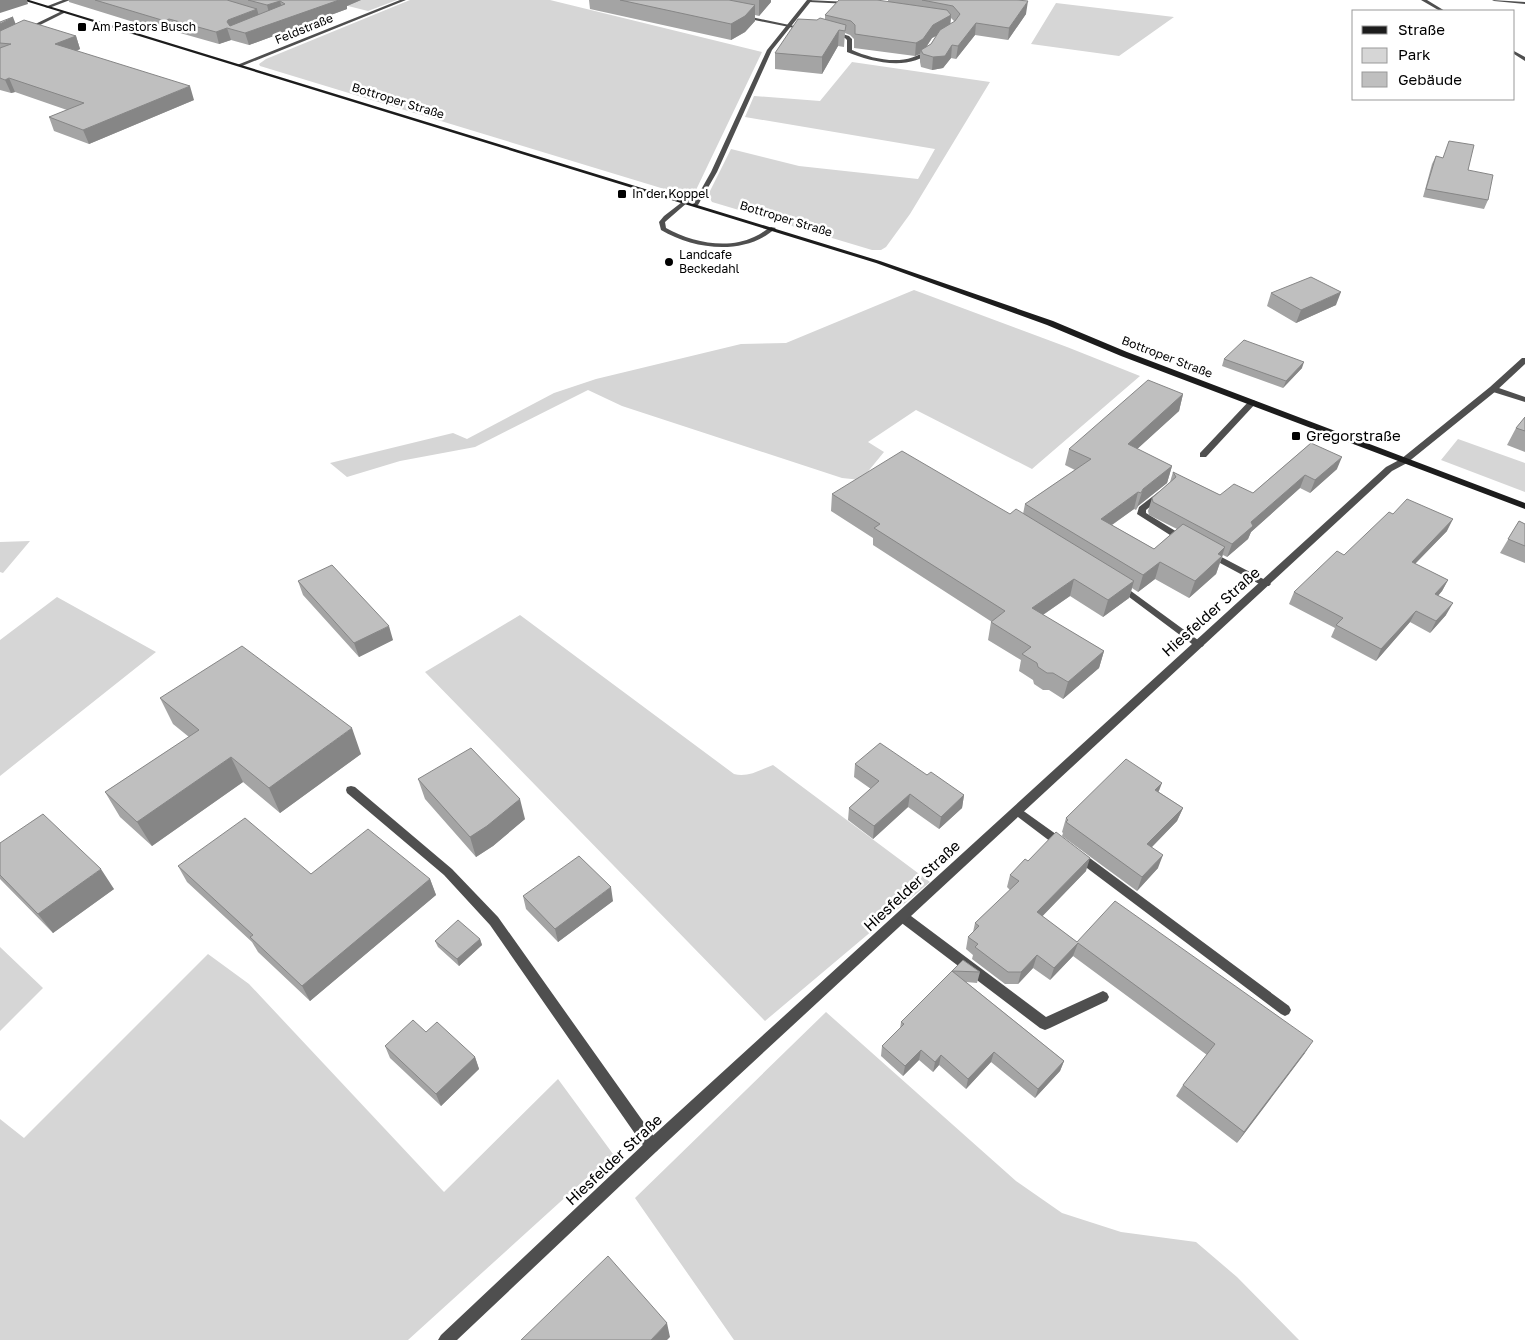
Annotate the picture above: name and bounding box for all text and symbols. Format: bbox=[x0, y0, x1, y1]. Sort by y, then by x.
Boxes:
street label: Feldstraße bbox=[272, 10, 335, 47]
legend bbox=[1352, 10, 1515, 100]
place label: Am Pastors Busch bbox=[92, 19, 196, 34]
text: Straße bbox=[1398, 20, 1445, 38]
marker: Am Pastors Busch bbox=[76, 21, 88, 33]
text: Park bbox=[1398, 45, 1431, 63]
text: Gebäude bbox=[1398, 70, 1462, 88]
street label: Bottroper Straße bbox=[350, 79, 446, 122]
place label: In der Koppel bbox=[632, 186, 709, 201]
marker: In der Koppel bbox=[616, 188, 628, 200]
street label: Bottroper Straße bbox=[738, 197, 834, 240]
place label: Landcafe Beckedahl bbox=[679, 247, 740, 276]
marker: Landcafe Beckedahl bbox=[663, 256, 675, 268]
street label: Bottroper Straße bbox=[1120, 332, 1215, 381]
place label: Gregorstraße bbox=[1306, 426, 1401, 444]
marker: Gregorstraße bbox=[1290, 430, 1302, 442]
street label: Hiesfelder Straße bbox=[1158, 563, 1263, 660]
street label: Hiesfelder Straße bbox=[859, 836, 963, 935]
street label: Hiesfelder Straße bbox=[561, 1110, 665, 1209]

